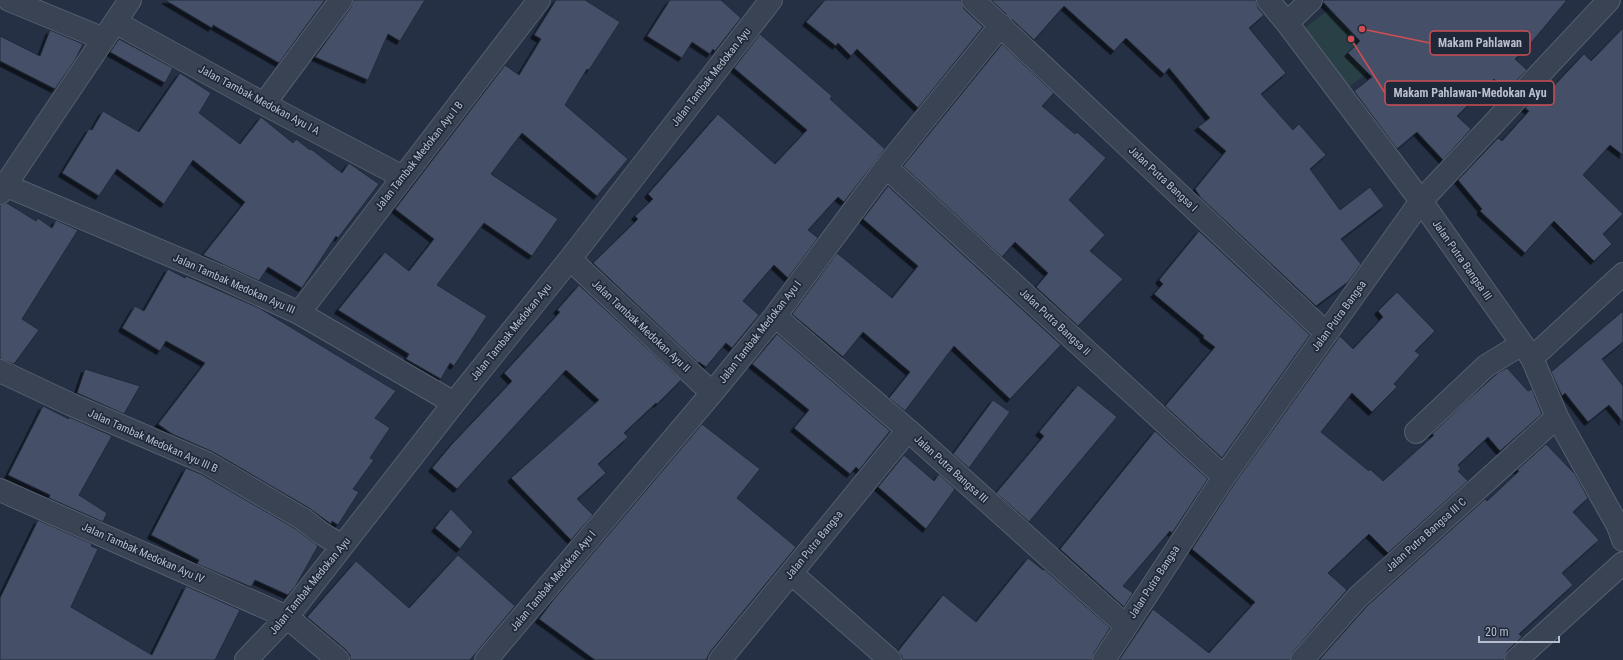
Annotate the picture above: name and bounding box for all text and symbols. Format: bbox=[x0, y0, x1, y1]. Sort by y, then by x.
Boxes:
street label: Jalan Tambak Medokan Ayu bbox=[669, 25, 753, 129]
callout: Makam Pahlawan bbox=[1430, 31, 1530, 55]
text: Makam Pahlawan bbox=[1438, 36, 1522, 50]
street label: Jalan Tambak Medokan Ayu I A bbox=[196, 62, 322, 138]
callout: Makam Pahlawan-Medokan Ayu bbox=[1385, 81, 1554, 105]
text: Makam Pahlawan-Medokan Ayu bbox=[1393, 86, 1547, 100]
street label: Jalan Tambak Medokan Ayu I B bbox=[372, 99, 466, 213]
street label: Jalan Putra Bangsa I bbox=[1126, 144, 1200, 214]
street label: Jalan Putra Bangsa III bbox=[1429, 217, 1495, 303]
street label: Jalan Tambak Medokan Ayu III bbox=[171, 251, 297, 317]
street label: Jalan Tambak Medokan Ayu II bbox=[589, 277, 693, 375]
street label: Jalan Tambak Medokan Ayu I bbox=[716, 278, 804, 386]
street label: Jalan Putra Bangsa bbox=[1309, 278, 1369, 354]
street label: Jalan Tambak Medokan Ayu bbox=[468, 281, 554, 383]
street label: Jalan Putra Bangsa II bbox=[1017, 286, 1093, 358]
street label: Jalan Tambak Medokan Ayu III B bbox=[86, 406, 220, 476]
street label: Jalan Putra Bangsa III bbox=[911, 432, 991, 506]
street label: Jalan Putra Bangsa III C bbox=[1383, 495, 1469, 575]
street label: Jalan Putra Bangsa bbox=[782, 508, 846, 582]
street label: Jalan Tambak Medokan Ayu IV bbox=[80, 520, 206, 586]
street label: Jalan Tambak Medokan Ayu I bbox=[507, 528, 599, 634]
street label: Jalan Tambak Medokan Ayu bbox=[267, 535, 353, 637]
street label: Jalan Putra Bangsa bbox=[1126, 543, 1182, 621]
scale bar bbox=[1479, 618, 1559, 644]
text: 20 m bbox=[1485, 625, 1509, 639]

